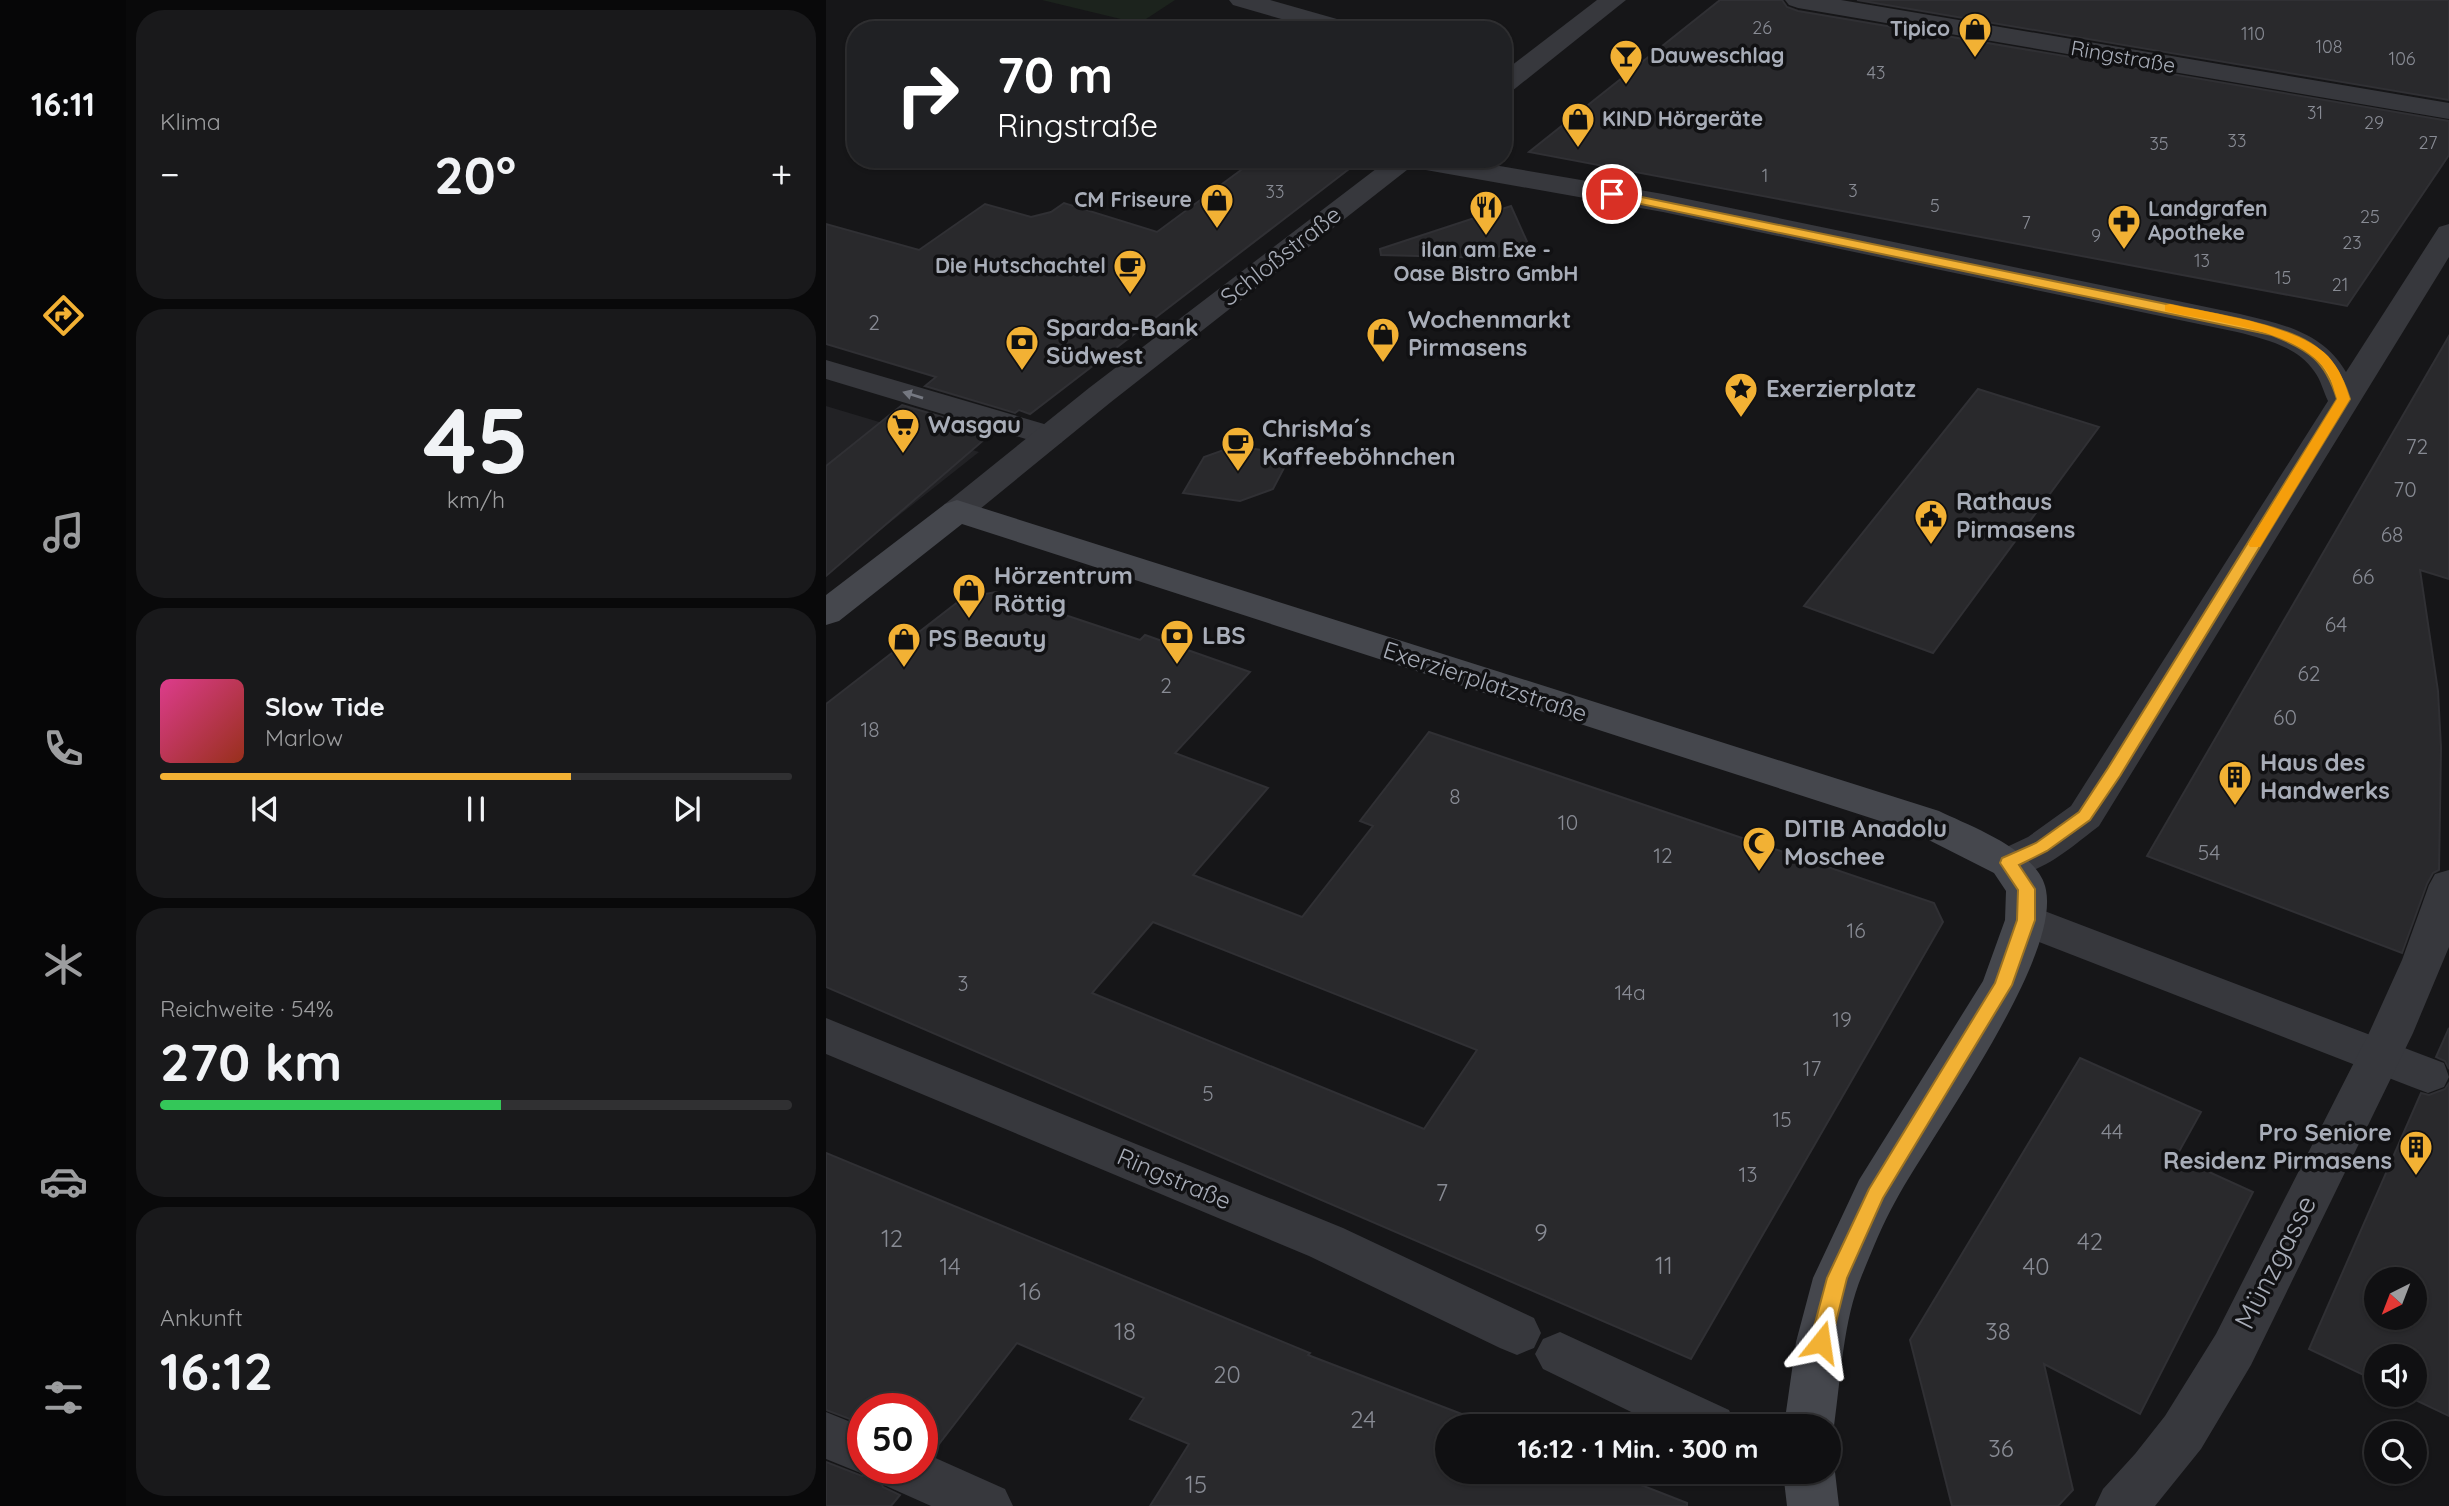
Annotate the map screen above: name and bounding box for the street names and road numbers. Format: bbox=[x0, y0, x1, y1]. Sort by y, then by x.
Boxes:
street label: Ringstraße bbox=[2069, 34, 2177, 78]
street label: Schloßstraße bbox=[1214, 199, 1347, 312]
street label: Exerzierplatzstraße bbox=[1380, 634, 1591, 728]
street label: Ringstraße bbox=[1113, 1141, 1236, 1215]
street label: Münzgasse bbox=[2226, 1189, 2323, 1334]

